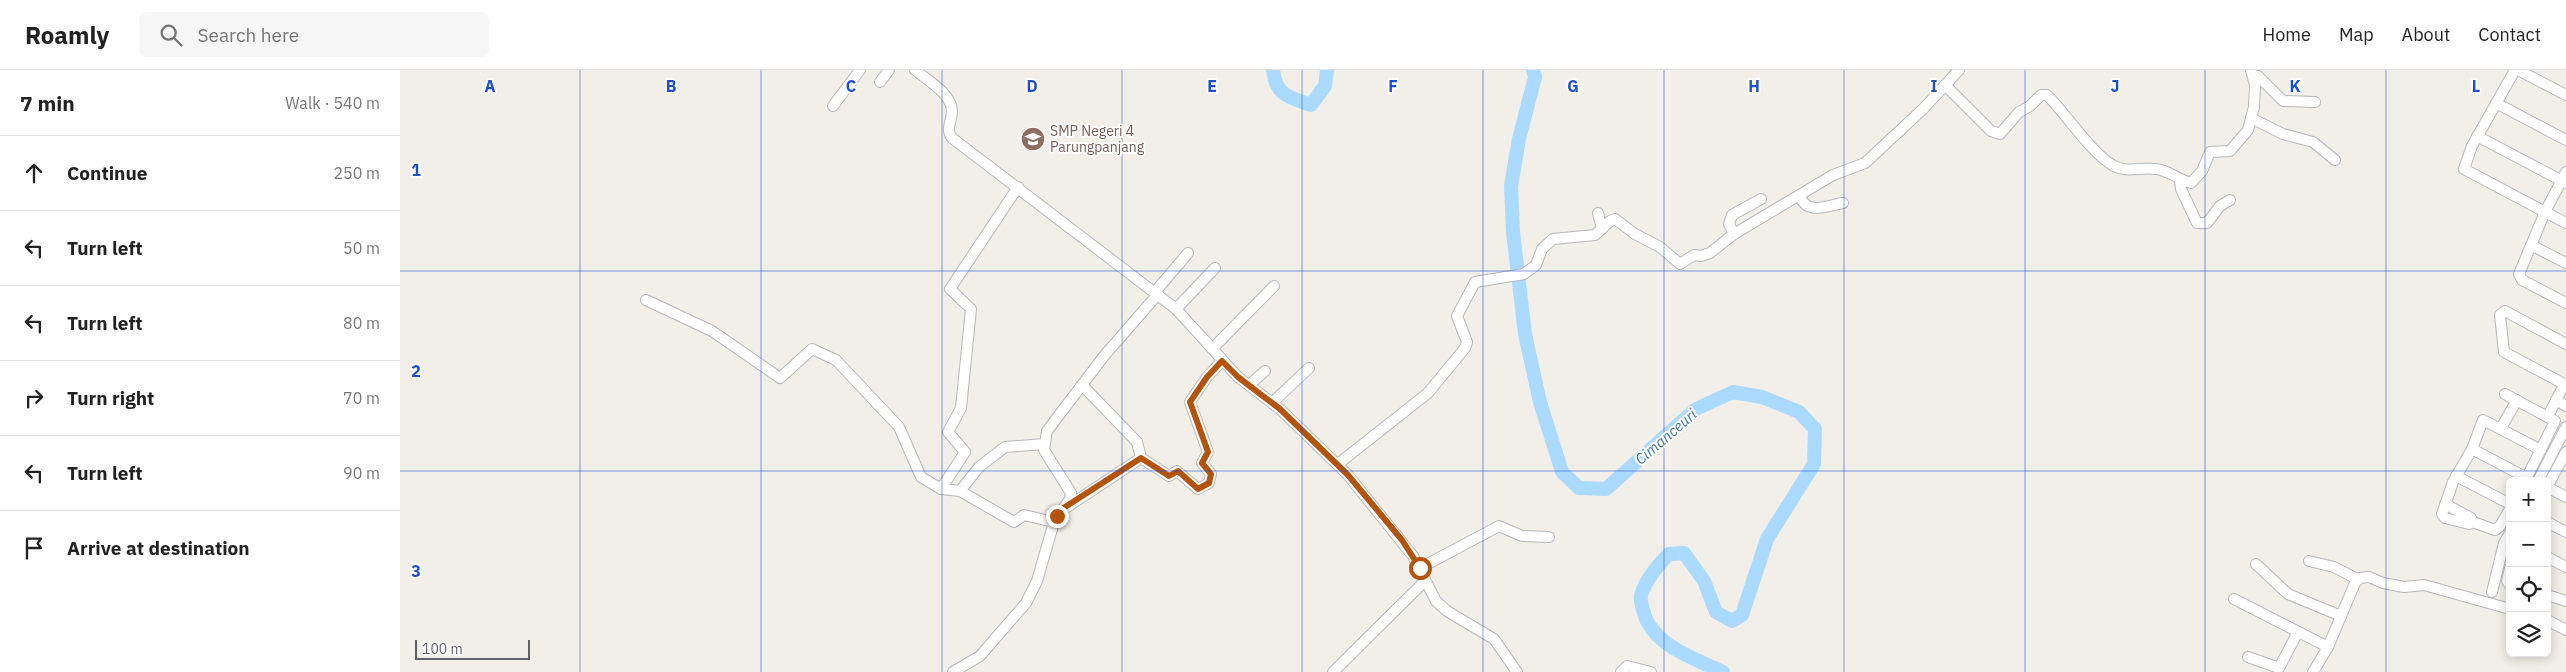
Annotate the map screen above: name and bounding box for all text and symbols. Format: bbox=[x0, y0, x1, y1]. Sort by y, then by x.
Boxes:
search box bbox=[139, 12, 489, 57]
text: Roamly bbox=[25, 19, 109, 51]
icon: search bbox=[157, 21, 185, 49]
text: Search here bbox=[197, 23, 299, 47]
text: Home bbox=[2263, 23, 2311, 46]
text: Map bbox=[2339, 23, 2374, 46]
text: About bbox=[2402, 23, 2450, 46]
text: Contact bbox=[2478, 23, 2541, 46]
text: A bbox=[485, 76, 496, 96]
text: B bbox=[666, 76, 677, 96]
text: C bbox=[846, 76, 856, 96]
text: D bbox=[1026, 76, 1038, 96]
text: E bbox=[1207, 76, 1217, 96]
text: F bbox=[1388, 76, 1398, 96]
text: G bbox=[1567, 76, 1579, 96]
text: H bbox=[1748, 76, 1760, 96]
text: I bbox=[1931, 76, 1938, 96]
text: J bbox=[2111, 76, 2119, 96]
text: K bbox=[2289, 76, 2301, 96]
text: L bbox=[2472, 76, 2480, 96]
text: 7 min bbox=[20, 89, 75, 117]
text: Walk · 540 m bbox=[285, 93, 380, 113]
place label: SMP Negeri 4 Parungpanjang bbox=[1050, 122, 1145, 156]
school or university icon: SMP Negeri 4 Parungpanjang bbox=[1020, 126, 1046, 152]
icon: ahead bbox=[20, 159, 48, 187]
text: 1 bbox=[411, 160, 421, 180]
text: Continue bbox=[67, 161, 147, 185]
text: 250 m bbox=[333, 163, 380, 183]
icon: left bbox=[20, 234, 48, 262]
text: Turn left bbox=[67, 236, 143, 260]
text: 50 m bbox=[343, 238, 380, 258]
icon: left bbox=[20, 309, 48, 337]
text: Turn left bbox=[67, 311, 143, 335]
text: 80 m bbox=[343, 313, 380, 333]
text: 2 bbox=[411, 361, 421, 381]
icon: right bbox=[20, 384, 48, 412]
text: Turn right bbox=[67, 386, 154, 410]
text: 70 m bbox=[343, 388, 380, 408]
water label: Cimanceuri bbox=[1631, 405, 1700, 469]
icon: left bbox=[20, 459, 48, 487]
text: Turn left bbox=[67, 461, 143, 485]
text: 90 m bbox=[343, 463, 380, 483]
map controls bbox=[2506, 477, 2551, 657]
button: + bbox=[2506, 477, 2551, 522]
route end bbox=[1046, 505, 1069, 528]
button: − bbox=[2506, 522, 2551, 567]
icon: arrive bbox=[20, 534, 48, 562]
text: Arrive at destination bbox=[67, 536, 250, 560]
route start bbox=[1409, 557, 1432, 580]
text: 3 bbox=[411, 561, 421, 581]
button: locate bbox=[2506, 567, 2551, 612]
button: layers bbox=[2506, 612, 2551, 657]
scale bar bbox=[415, 637, 530, 660]
text: 100 m bbox=[422, 640, 463, 658]

